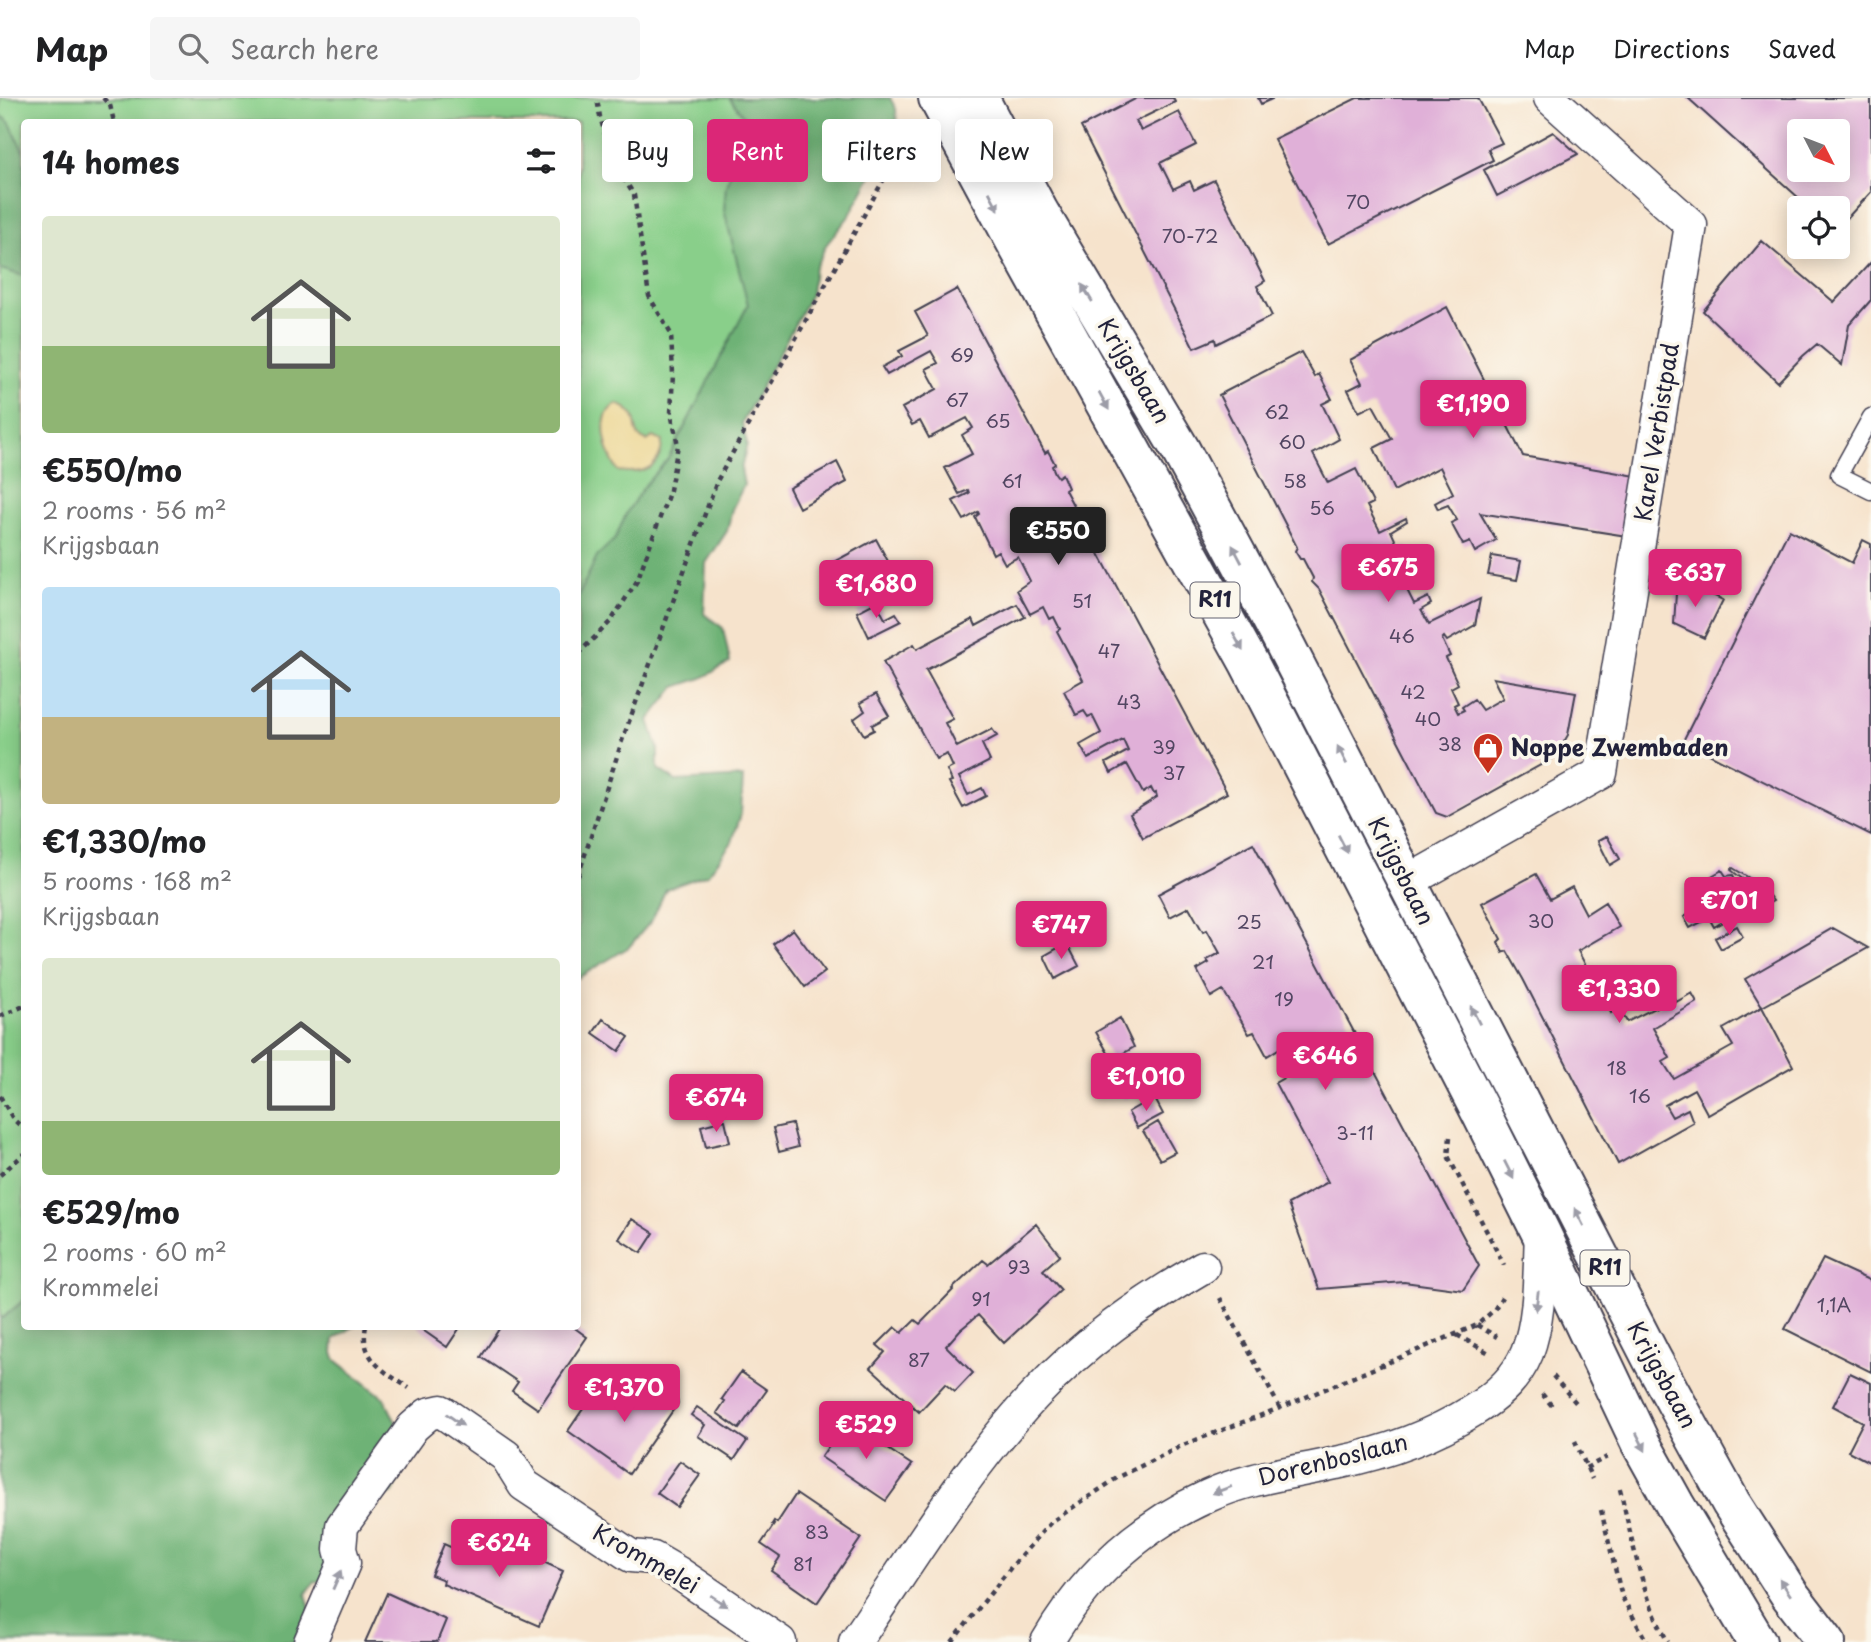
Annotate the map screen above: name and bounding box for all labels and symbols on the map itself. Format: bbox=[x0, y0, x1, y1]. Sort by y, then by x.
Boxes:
north arrow bbox=[1787, 119, 1850, 182]
house number: 70 bbox=[1346, 187, 1370, 215]
one-way arrow bbox=[988, 192, 1000, 211]
house number: 70-72 bbox=[1162, 221, 1218, 249]
one-way arrow bbox=[1081, 283, 1094, 302]
street label: Krijgsbaan bbox=[1090, 311, 1181, 430]
house number: 69 bbox=[950, 340, 974, 368]
street label: Karel Verbistpad bbox=[1624, 340, 1687, 523]
pin: €1,190 bbox=[1416, 380, 1530, 440]
house number: 67 bbox=[945, 385, 969, 413]
one-way arrow bbox=[1098, 391, 1110, 410]
house number: 62 bbox=[1265, 397, 1289, 425]
house number: 65 bbox=[985, 406, 1011, 434]
house number: 60 bbox=[1278, 427, 1306, 455]
house number: 61 bbox=[1001, 466, 1023, 494]
house number: 58 bbox=[1283, 466, 1307, 494]
house number: 56 bbox=[1309, 493, 1335, 521]
pin: €550 bbox=[1017, 508, 1099, 567]
one-way arrow bbox=[1231, 544, 1243, 564]
pin: €675 bbox=[1347, 545, 1429, 604]
pin: €637 bbox=[1654, 550, 1736, 609]
pin: €1,680 bbox=[819, 560, 933, 620]
road number: R11 bbox=[1190, 582, 1240, 618]
house number: 51 bbox=[1072, 586, 1092, 614]
house number: 46 bbox=[1389, 621, 1415, 649]
one-way arrow bbox=[1232, 633, 1244, 652]
house number: 47 bbox=[1098, 636, 1120, 664]
house number: 42 bbox=[1400, 677, 1426, 705]
house number: 43 bbox=[1117, 687, 1141, 715]
house number: 40 bbox=[1415, 704, 1441, 732]
house number: 38 bbox=[1438, 729, 1462, 757]
place label: Noppe Zwembaden bbox=[1511, 729, 1729, 764]
shop icon: Noppe Zwembaden bbox=[1471, 731, 1505, 775]
house number: 39 bbox=[1152, 732, 1176, 760]
one-way arrow bbox=[1337, 745, 1349, 765]
house number: 37 bbox=[1163, 758, 1185, 786]
street label: Krijgsbaan bbox=[1360, 810, 1445, 931]
one-way arrow bbox=[1337, 834, 1348, 854]
pin: €701 bbox=[1688, 878, 1770, 937]
pin: €747 bbox=[1020, 902, 1102, 961]
house number: 30 bbox=[1528, 906, 1554, 934]
house number: 25 bbox=[1236, 907, 1262, 935]
house number: 21 bbox=[1252, 947, 1274, 975]
pin: €1,330 bbox=[1562, 965, 1676, 1025]
house number: 19 bbox=[1274, 984, 1294, 1012]
one-way arrow bbox=[1470, 1005, 1481, 1025]
pin: €646 bbox=[1284, 1032, 1366, 1092]
house number: 18 bbox=[1607, 1053, 1627, 1081]
pin: €1,010 bbox=[1089, 1054, 1203, 1113]
pin: €674 bbox=[675, 1074, 757, 1134]
house number: 16 bbox=[1629, 1081, 1651, 1109]
house number: 3-11 bbox=[1336, 1118, 1374, 1146]
one-way arrow bbox=[1504, 1160, 1515, 1180]
one-way arrow bbox=[1574, 1207, 1586, 1227]
road number: R11 bbox=[1580, 1250, 1630, 1286]
house number: 93 bbox=[1007, 1252, 1031, 1280]
house number: 91 bbox=[971, 1284, 991, 1312]
one-way arrow bbox=[1532, 1290, 1543, 1312]
house number: 1,1A bbox=[1817, 1290, 1851, 1318]
street label: Krijgsbaan bbox=[1619, 1314, 1707, 1434]
house number: 87 bbox=[908, 1345, 930, 1373]
pin: €1,370 bbox=[567, 1364, 681, 1424]
pin: €529 bbox=[825, 1402, 907, 1461]
one-way arrow bbox=[446, 1413, 464, 1427]
street label: Dorenboslaan bbox=[1254, 1423, 1411, 1494]
one-way arrow bbox=[1635, 1432, 1646, 1452]
one-way arrow bbox=[1212, 1485, 1233, 1496]
street label: Krommelei bbox=[587, 1514, 706, 1601]
house number: 83 bbox=[805, 1517, 829, 1545]
pin: €624 bbox=[458, 1520, 540, 1579]
house number: 81 bbox=[793, 1549, 813, 1577]
one-way arrow bbox=[332, 1569, 343, 1590]
one-way arrow bbox=[1779, 1577, 1792, 1597]
one-way arrow bbox=[709, 1594, 728, 1607]

